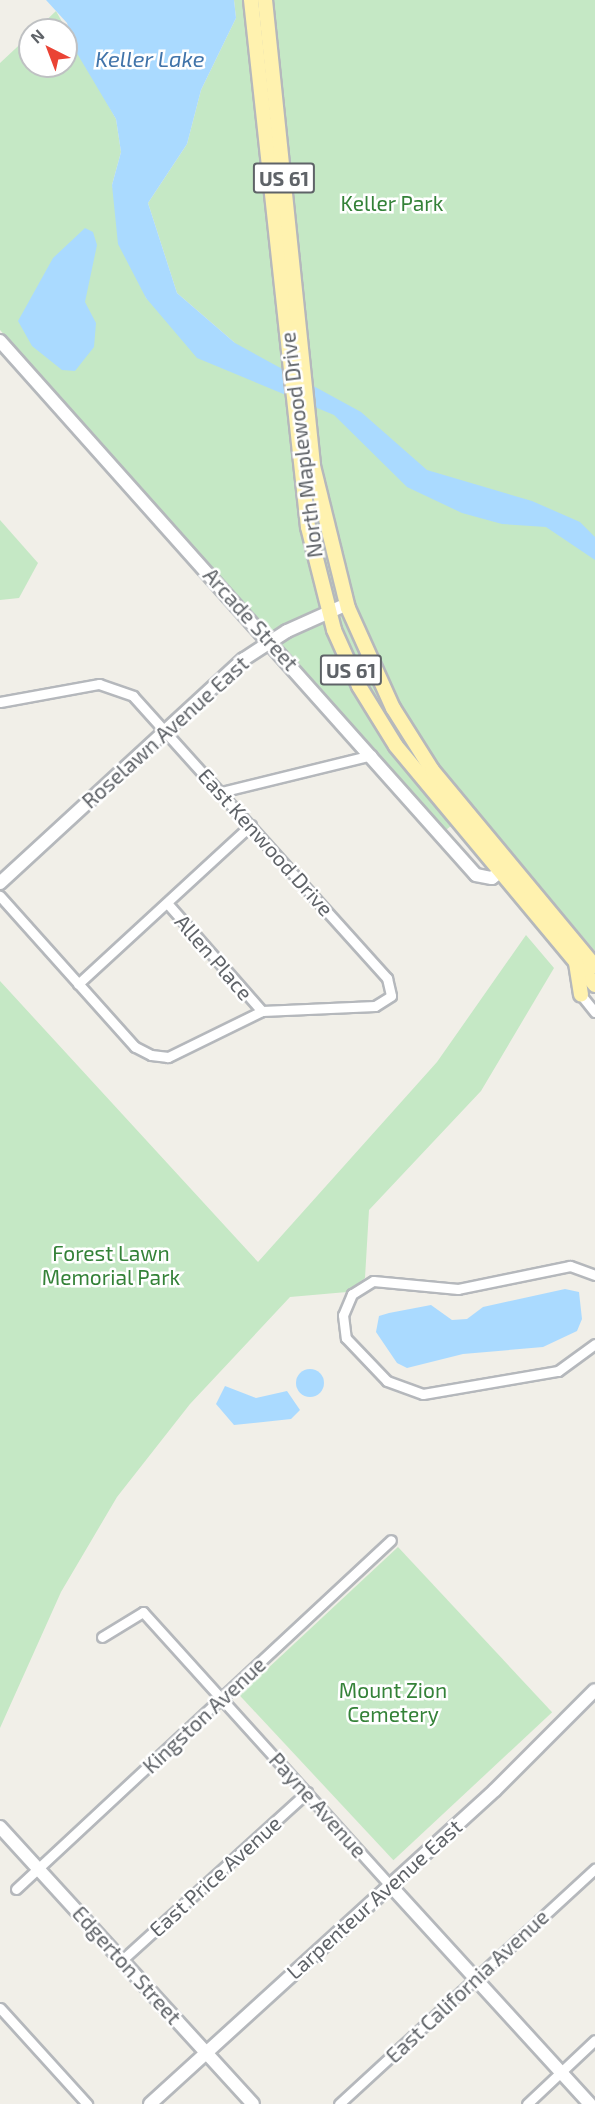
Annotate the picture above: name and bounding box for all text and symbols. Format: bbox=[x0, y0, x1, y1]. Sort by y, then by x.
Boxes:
north arrow bbox=[18, 18, 78, 78]
text: N bbox=[26, 25, 48, 47]
water label: Keller Lake bbox=[95, 46, 205, 72]
road number: US 61 bbox=[252, 161, 316, 195]
park label: Keller Park bbox=[340, 190, 444, 216]
street label: North Maplewood Drive bbox=[275, 331, 327, 559]
street label: Arcade Street bbox=[198, 563, 304, 675]
street label: Roselawn Avenue East bbox=[76, 650, 254, 814]
road number: US 61 bbox=[320, 653, 382, 687]
street label: East Kenwood Drive bbox=[193, 763, 339, 921]
street label: Allen Place bbox=[170, 909, 258, 1005]
park label: Forest Lawn Memorial Park bbox=[41, 1240, 181, 1290]
street label: Kingston Avenue bbox=[137, 1651, 271, 1779]
park label: Mount Zion Cemetery bbox=[339, 1677, 447, 1727]
street label: Payne Avenue bbox=[264, 1747, 372, 1863]
street label: East Price Avenue bbox=[144, 1810, 286, 1942]
street label: Larpenteur Avenue East bbox=[281, 1813, 467, 1985]
street label: Edgerton Street bbox=[67, 1901, 187, 2029]
street label: East California Avenue bbox=[380, 1904, 554, 2068]

